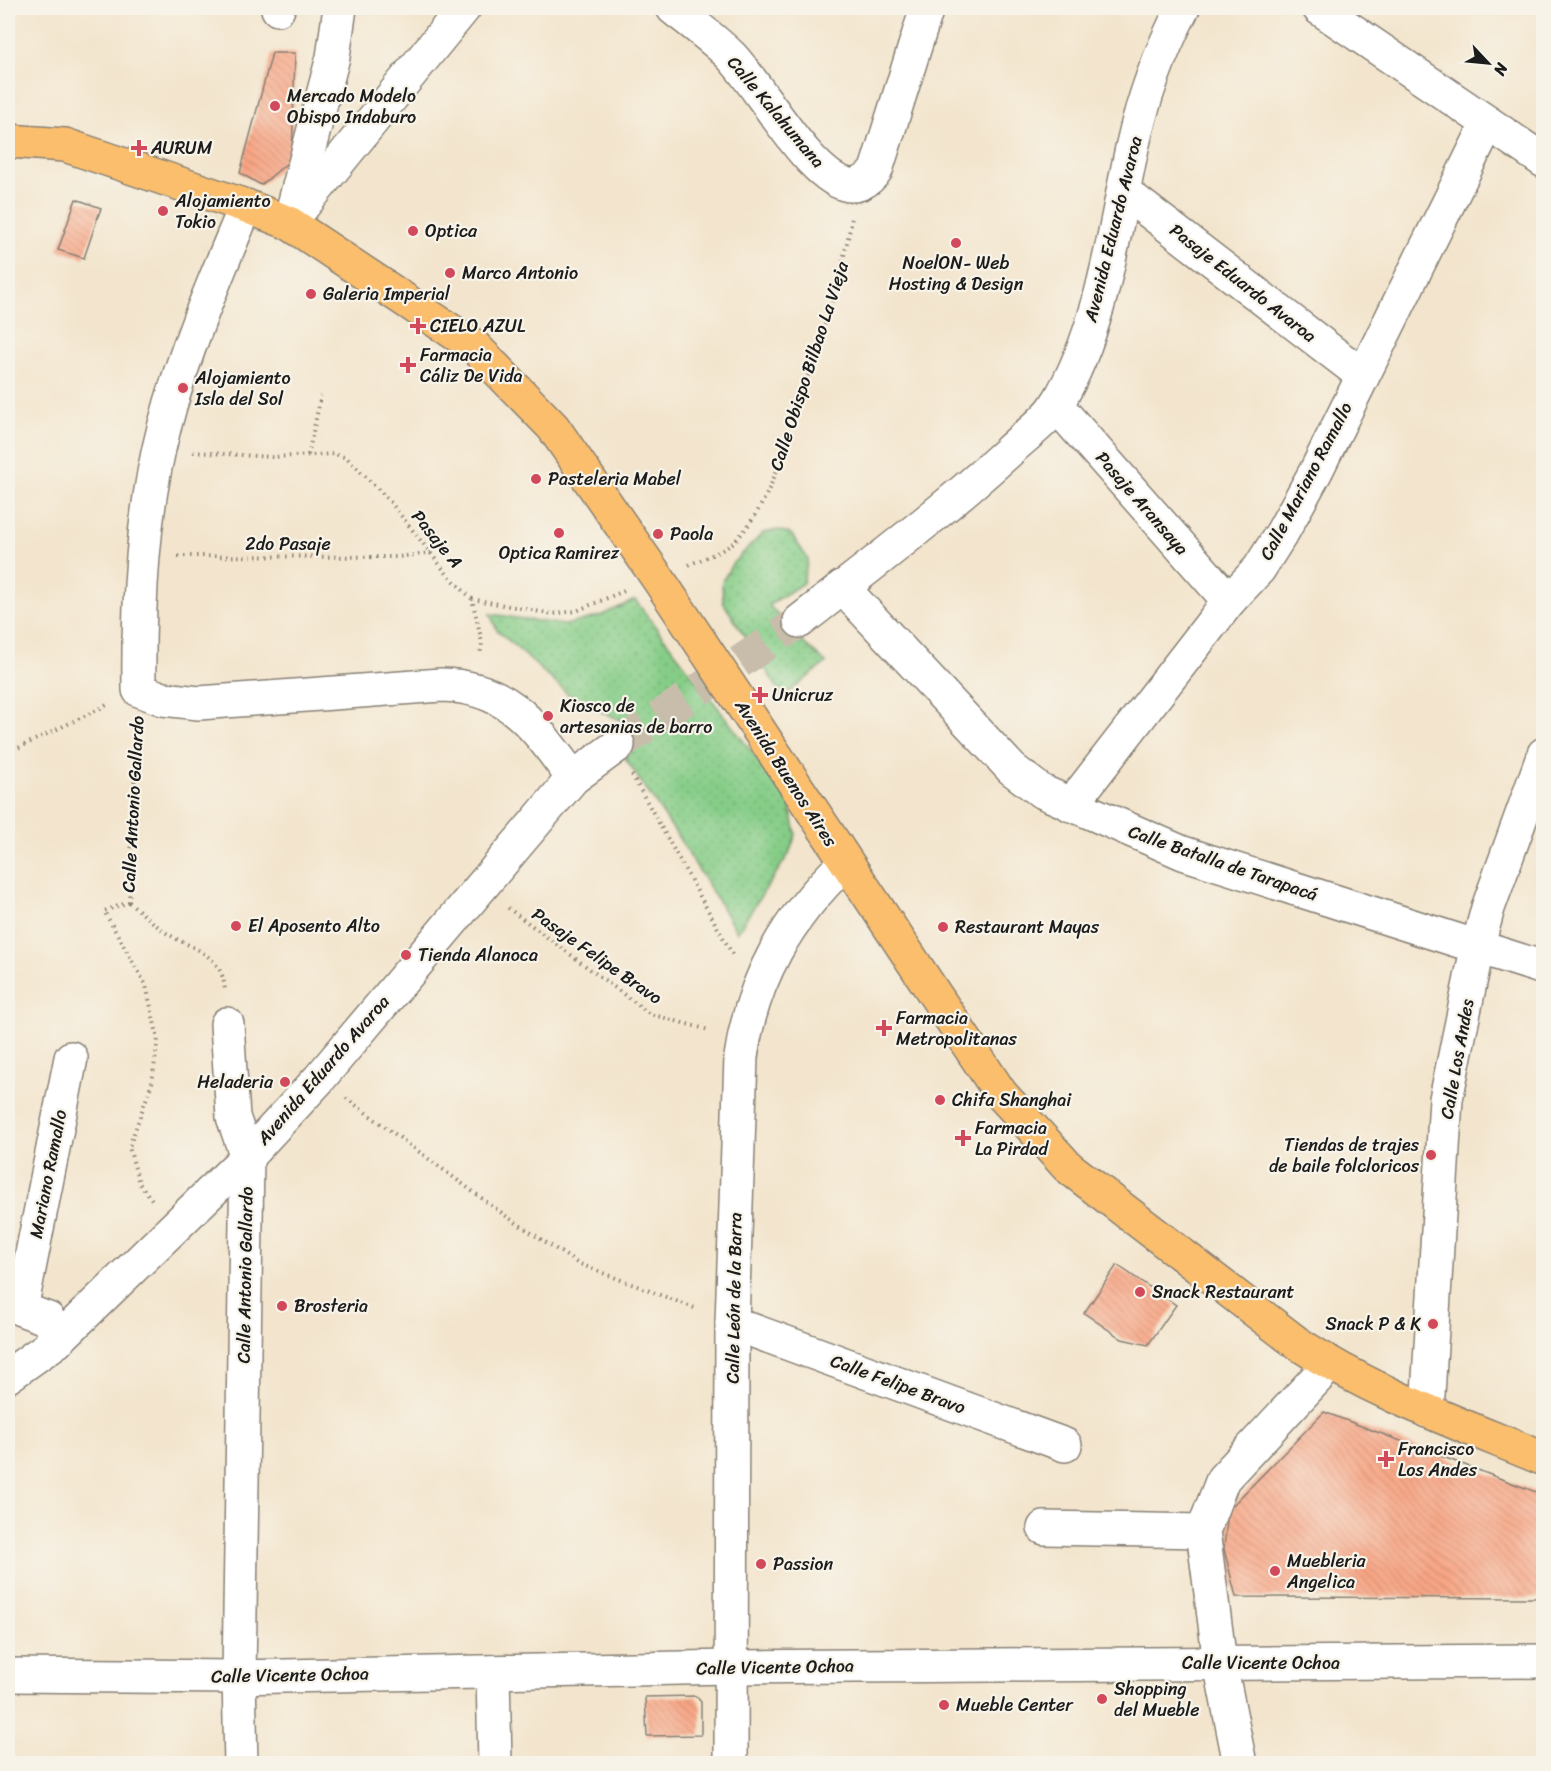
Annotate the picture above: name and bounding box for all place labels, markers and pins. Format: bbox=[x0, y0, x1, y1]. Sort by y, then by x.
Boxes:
place label: Mercado Modelo Obispo Indaburo bbox=[287, 80, 416, 133]
marker: Mercado Modelo Obispo Indaburo bbox=[268, 99, 282, 113]
place label: AURUM bbox=[150, 132, 213, 164]
marker: AURUM bbox=[132, 141, 146, 155]
place label: Alojamiento Tokio bbox=[174, 185, 271, 238]
marker: Alojamiento Tokio bbox=[156, 204, 170, 218]
place label: Optica bbox=[425, 215, 478, 247]
marker: Optica bbox=[406, 224, 420, 238]
marker: NoelON- Web Hosting & Design bbox=[949, 236, 963, 250]
place label: NoelON- Web Hosting & Design bbox=[889, 247, 1024, 300]
place label: Marco Antonio bbox=[462, 257, 578, 289]
marker: Marco Antonio bbox=[443, 266, 457, 280]
place label: Galeria Imperial bbox=[323, 278, 451, 310]
marker: Galeria Imperial bbox=[304, 287, 318, 301]
place label: CIELO AZUL bbox=[430, 310, 526, 342]
marker: CIELO AZUL bbox=[411, 319, 425, 333]
place label: Farmacia Cáliz De Vida bbox=[420, 339, 522, 392]
marker: Farmacia Cáliz De Vida bbox=[401, 358, 415, 372]
place label: Alojamiento Isla del Sol bbox=[194, 362, 291, 415]
marker: Alojamiento Isla del Sol bbox=[176, 381, 190, 395]
place label: Pasteleria Mabel bbox=[548, 463, 682, 495]
marker: Pasteleria Mabel bbox=[529, 472, 543, 486]
place label: Paola bbox=[670, 518, 713, 550]
marker: Optica Ramirez bbox=[552, 526, 566, 540]
marker: Paola bbox=[651, 527, 665, 541]
place label: Optica Ramirez bbox=[499, 537, 620, 569]
place label: Unicruz bbox=[772, 679, 834, 711]
marker: Unicruz bbox=[753, 688, 767, 702]
place label: Kiosco de artesanias de barro bbox=[560, 690, 712, 743]
marker: Kiosco de artesanias de barro bbox=[541, 709, 555, 723]
place label: El Aposento Alto bbox=[248, 910, 380, 942]
place label: Restaurant Mayas bbox=[955, 911, 1100, 943]
marker: El Aposento Alto bbox=[229, 919, 243, 933]
marker: Restaurant Mayas bbox=[936, 920, 950, 934]
place label: Tienda Alanoca bbox=[418, 939, 538, 971]
marker: Tienda Alanoca bbox=[399, 948, 413, 962]
place label: Farmacia Metropolitanas bbox=[896, 1002, 1018, 1055]
marker: Farmacia Metropolitanas bbox=[877, 1021, 891, 1035]
place label: Heladeria bbox=[197, 1066, 274, 1098]
marker: Heladeria bbox=[278, 1075, 292, 1089]
place label: Chifa Shanghai bbox=[952, 1084, 1072, 1116]
marker: Chifa Shanghai bbox=[933, 1093, 947, 1107]
place label: Farmacia La Pirdad bbox=[975, 1112, 1049, 1165]
place label: Tiendas de trajes de baile folcloricos bbox=[1269, 1129, 1420, 1182]
marker: Farmacia La Pirdad bbox=[956, 1131, 970, 1145]
marker: Tiendas de trajes de baile folcloricos bbox=[1424, 1148, 1438, 1162]
place label: Snack Restaurant bbox=[1152, 1276, 1294, 1308]
marker: Snack Restaurant bbox=[1133, 1285, 1147, 1299]
place label: Brosteria bbox=[294, 1290, 368, 1322]
marker: Brosteria bbox=[275, 1299, 289, 1313]
place label: Snack P & K bbox=[1326, 1308, 1421, 1340]
marker: Snack P & K bbox=[1426, 1317, 1440, 1331]
place label: Francisco Los Andes bbox=[1398, 1433, 1478, 1486]
marker: Francisco Los Andes bbox=[1379, 1452, 1393, 1466]
place label: Muebleria Angelica bbox=[1286, 1545, 1367, 1598]
place label: Passion bbox=[773, 1548, 833, 1580]
marker: Passion bbox=[754, 1557, 768, 1571]
marker: Muebleria Angelica bbox=[1268, 1564, 1282, 1578]
place label: Shopping del Mueble bbox=[1114, 1673, 1200, 1726]
place label: Mueble Center bbox=[956, 1689, 1074, 1721]
marker: Shopping del Mueble bbox=[1095, 1692, 1109, 1706]
marker: Mueble Center bbox=[937, 1698, 951, 1712]

